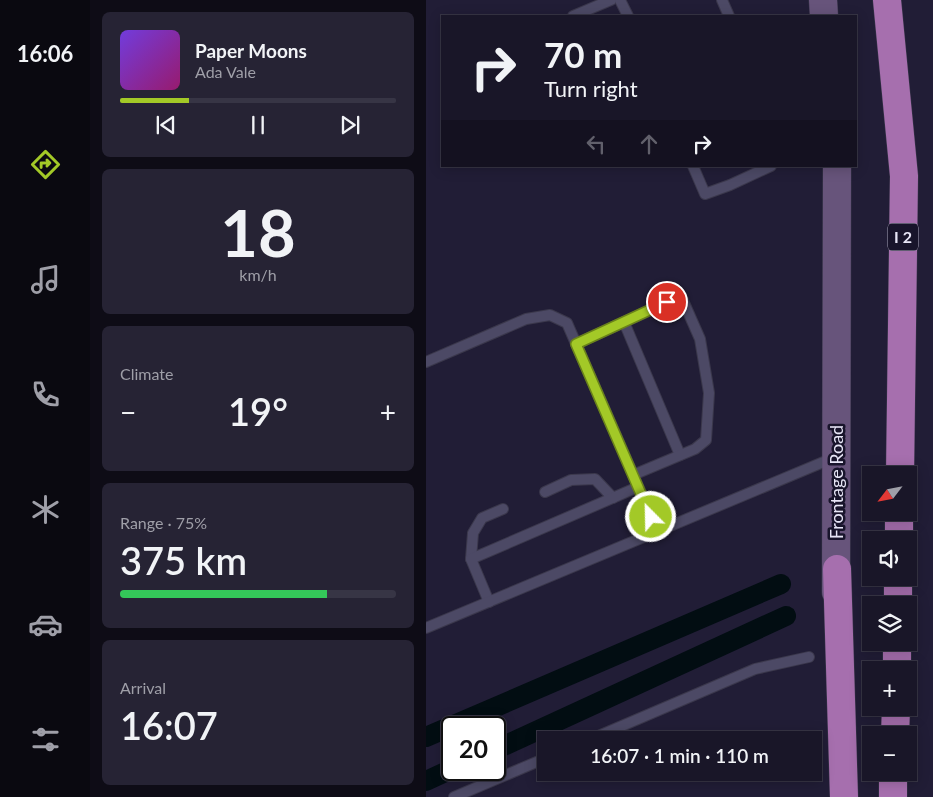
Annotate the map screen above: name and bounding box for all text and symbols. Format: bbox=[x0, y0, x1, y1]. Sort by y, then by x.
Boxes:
text: 70 m bbox=[544, 33, 622, 75]
icon: right bbox=[461, 35, 526, 100]
text: Paper Moons bbox=[195, 39, 307, 62]
text: 16:06 bbox=[17, 40, 73, 67]
text: Ada Vale bbox=[195, 62, 256, 81]
text: Turn right bbox=[544, 75, 638, 102]
icon: previous bbox=[152, 111, 180, 139]
icon: pause bbox=[244, 111, 272, 139]
icon: next bbox=[336, 111, 364, 139]
icon: left bbox=[582, 130, 610, 158]
icon: ahead bbox=[635, 130, 663, 158]
icon: right bbox=[688, 130, 716, 158]
icon: directions bbox=[28, 147, 63, 182]
text: 18 bbox=[220, 193, 296, 271]
road number: I 2 bbox=[888, 223, 918, 250]
icon: music bbox=[28, 262, 63, 297]
text: km/h bbox=[239, 265, 277, 284]
pin bbox=[646, 281, 688, 323]
icon: arrive bbox=[653, 288, 681, 316]
text: Climate bbox=[120, 364, 173, 383]
icon: phone bbox=[28, 377, 63, 412]
text: 19° bbox=[228, 388, 288, 434]
text: − bbox=[120, 395, 136, 429]
text: + bbox=[380, 395, 396, 429]
street label: Frontage Road bbox=[825, 425, 847, 539]
north arrow bbox=[862, 466, 917, 521]
map controls bbox=[862, 466, 917, 781]
position arrow bbox=[624, 490, 676, 542]
icon: climate bbox=[28, 492, 63, 527]
text: Range · 75% bbox=[120, 513, 207, 532]
button: sound bbox=[862, 531, 917, 586]
text: 375 km bbox=[120, 537, 247, 583]
button: layers bbox=[862, 596, 917, 651]
icon: car bbox=[28, 607, 63, 642]
button: + bbox=[862, 661, 917, 716]
text: Arrival bbox=[120, 678, 166, 697]
text: 16:07 bbox=[120, 702, 218, 748]
speed limit sign: 20 bbox=[441, 716, 506, 781]
icon: filters bbox=[28, 722, 63, 757]
button: − bbox=[862, 726, 917, 781]
text: 16:07 · 1 min · 110 m bbox=[590, 744, 769, 767]

